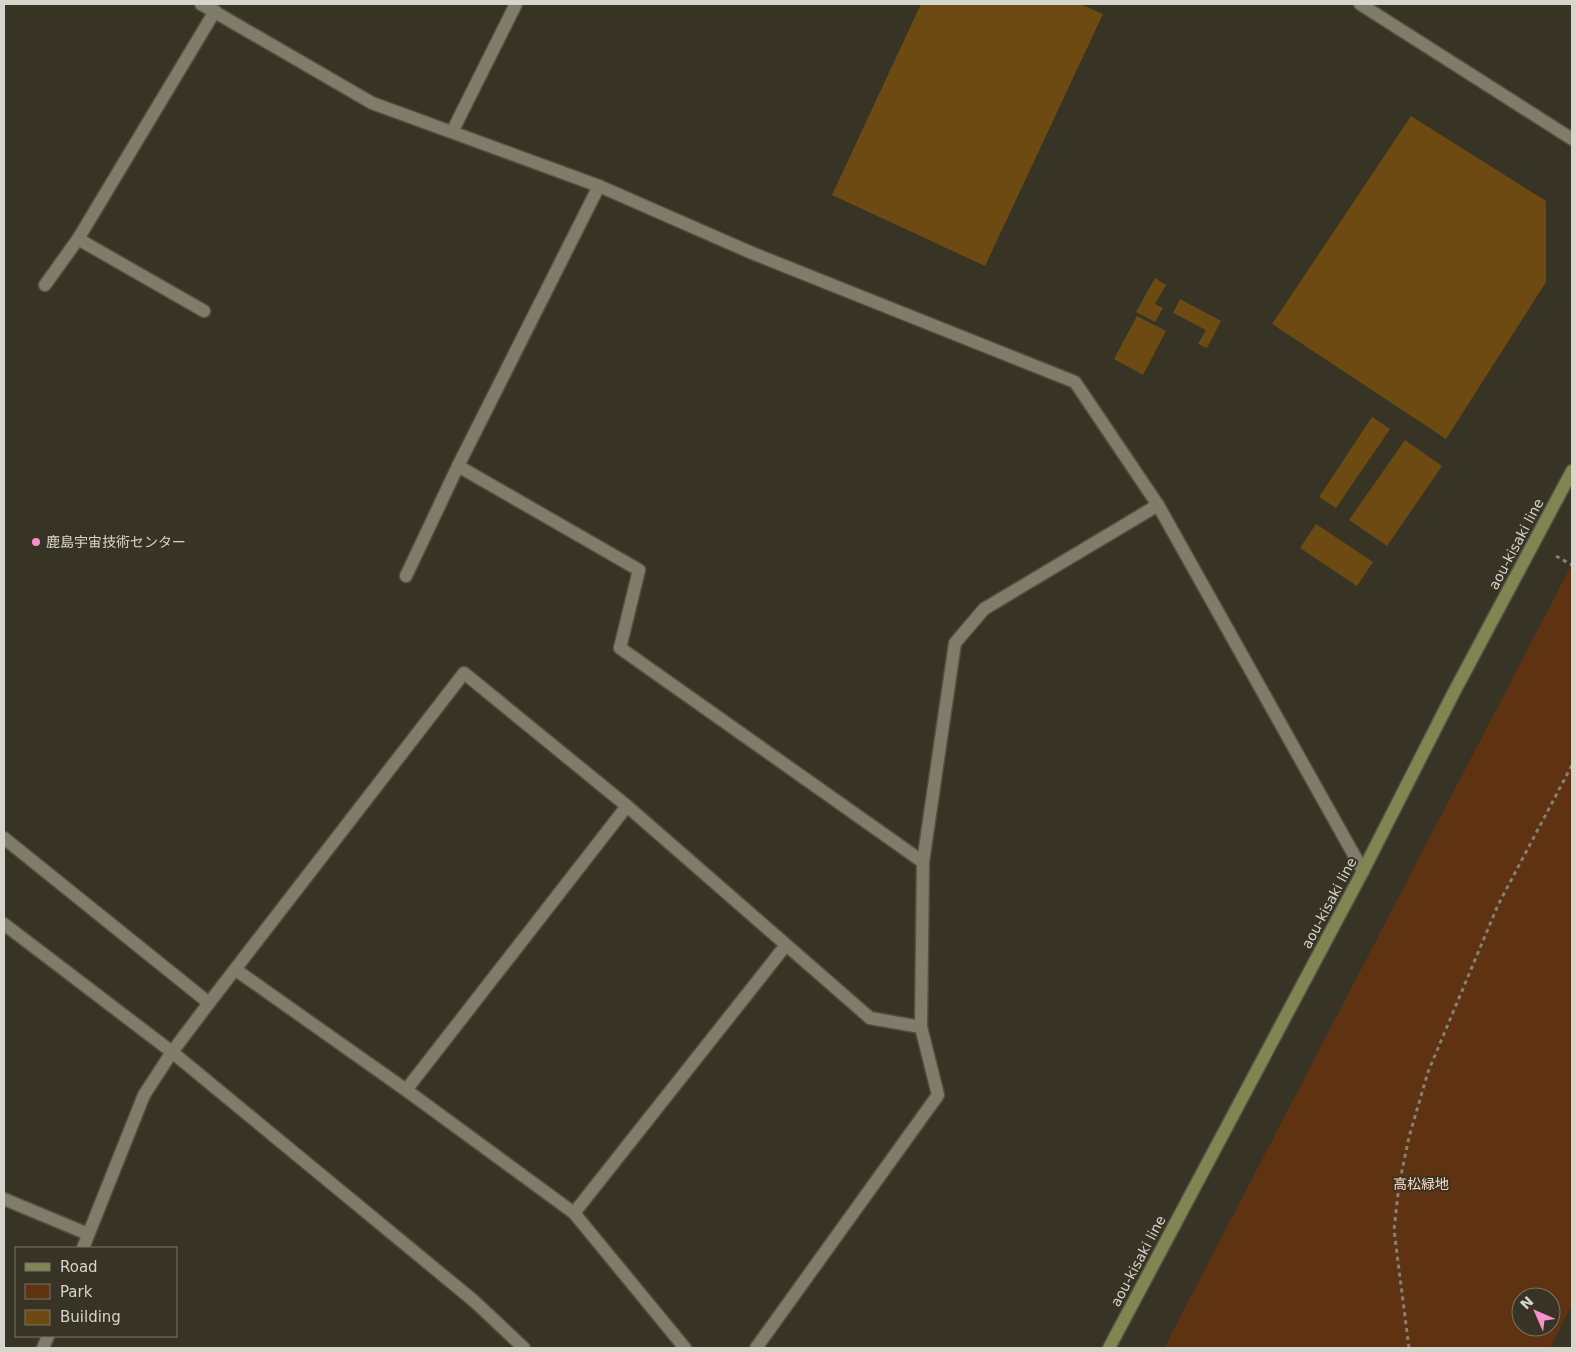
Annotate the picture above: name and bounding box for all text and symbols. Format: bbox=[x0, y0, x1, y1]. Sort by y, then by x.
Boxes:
street label: aou-kisaki line bbox=[1485, 496, 1547, 592]
place label: 鹿島宇宙技術センター bbox=[46, 534, 186, 550]
marker: 鹿島宇宙技術センター bbox=[30, 536, 42, 548]
street label: aou-kisaki line bbox=[1298, 855, 1360, 951]
park label: 高松緑地 bbox=[1393, 1176, 1449, 1192]
street label: aou-kisaki line bbox=[1107, 1213, 1169, 1309]
legend bbox=[15, 1247, 178, 1337]
text: Road bbox=[60, 1258, 98, 1276]
text: Park bbox=[60, 1283, 93, 1301]
north arrow bbox=[1511, 1287, 1561, 1337]
text: N bbox=[1517, 1293, 1537, 1313]
text: Building bbox=[60, 1308, 121, 1326]

